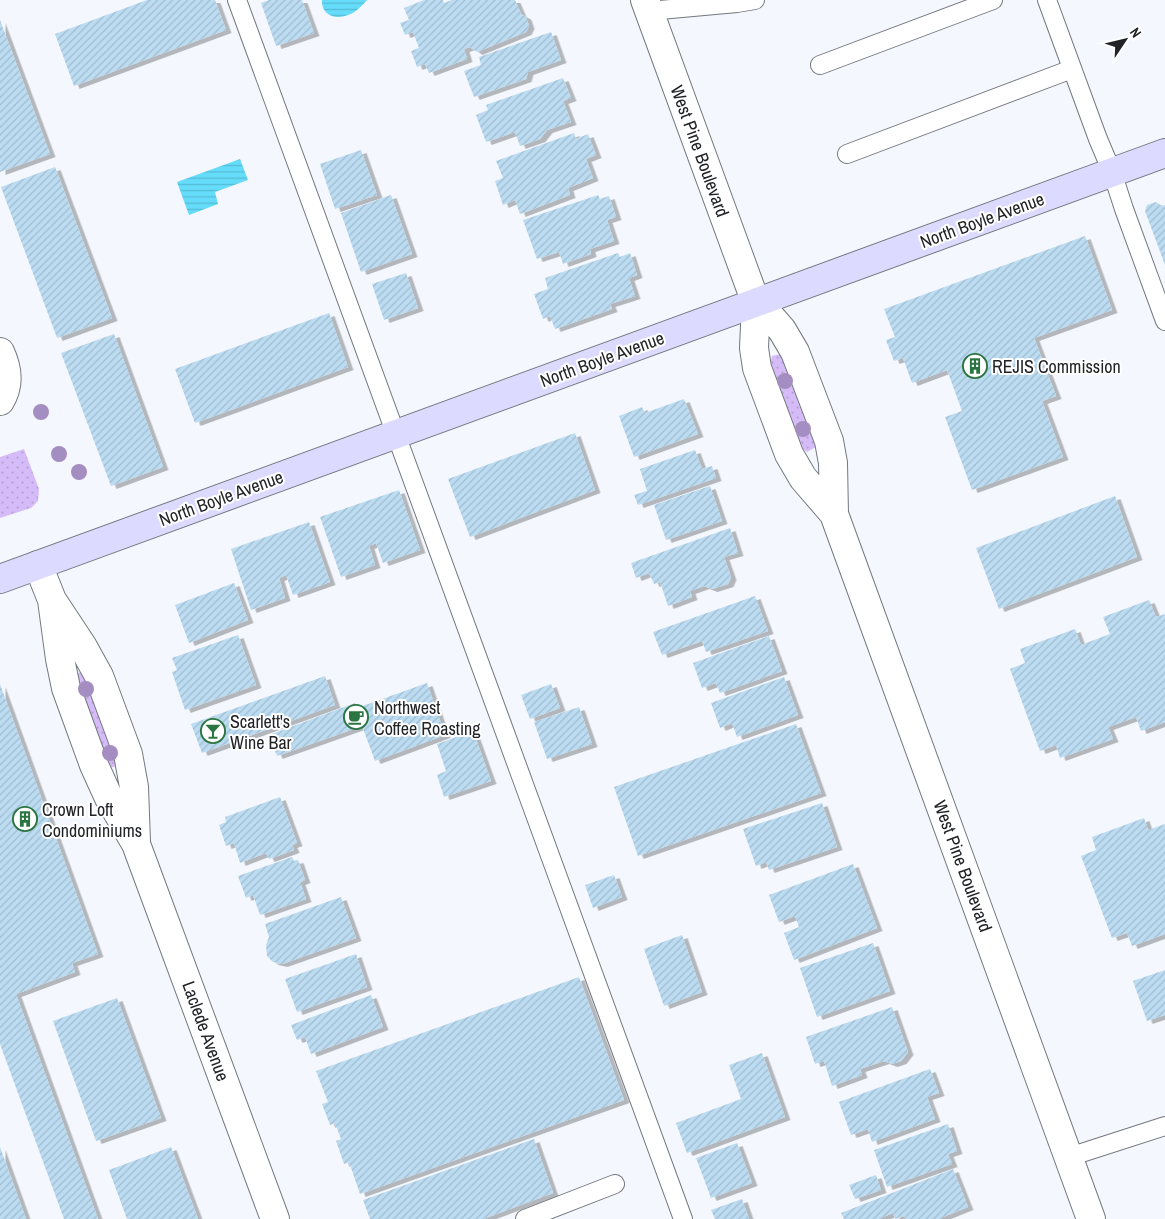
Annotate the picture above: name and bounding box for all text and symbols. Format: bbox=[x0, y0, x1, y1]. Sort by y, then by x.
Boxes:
north arrow bbox=[1100, 15, 1150, 65]
text: N bbox=[1126, 24, 1145, 41]
street label: West Pine Boulevard bbox=[665, 82, 735, 220]
street label: North Boyle Avenue bbox=[917, 186, 1047, 254]
street label: North Boyle Avenue bbox=[537, 325, 667, 393]
building icon: REJIS Commission bbox=[962, 353, 988, 379]
place label: REJIS Commission bbox=[992, 354, 1121, 379]
street label: North Boyle Avenue bbox=[156, 464, 286, 532]
place label: Northwest Coffee Roasting bbox=[374, 695, 481, 741]
cafe icon: Northwest Coffee Roasting bbox=[343, 704, 369, 730]
place label: Scarlett's Wine Bar bbox=[230, 709, 292, 755]
bar icon: Scarlett's Wine Bar bbox=[200, 718, 226, 744]
place label: Crown Loft Condominiums bbox=[42, 797, 142, 843]
street label: West Pine Boulevard bbox=[928, 797, 998, 935]
building icon: Crown Loft Condominiums bbox=[12, 806, 38, 832]
street label: Laclede Avenue bbox=[176, 977, 236, 1085]

